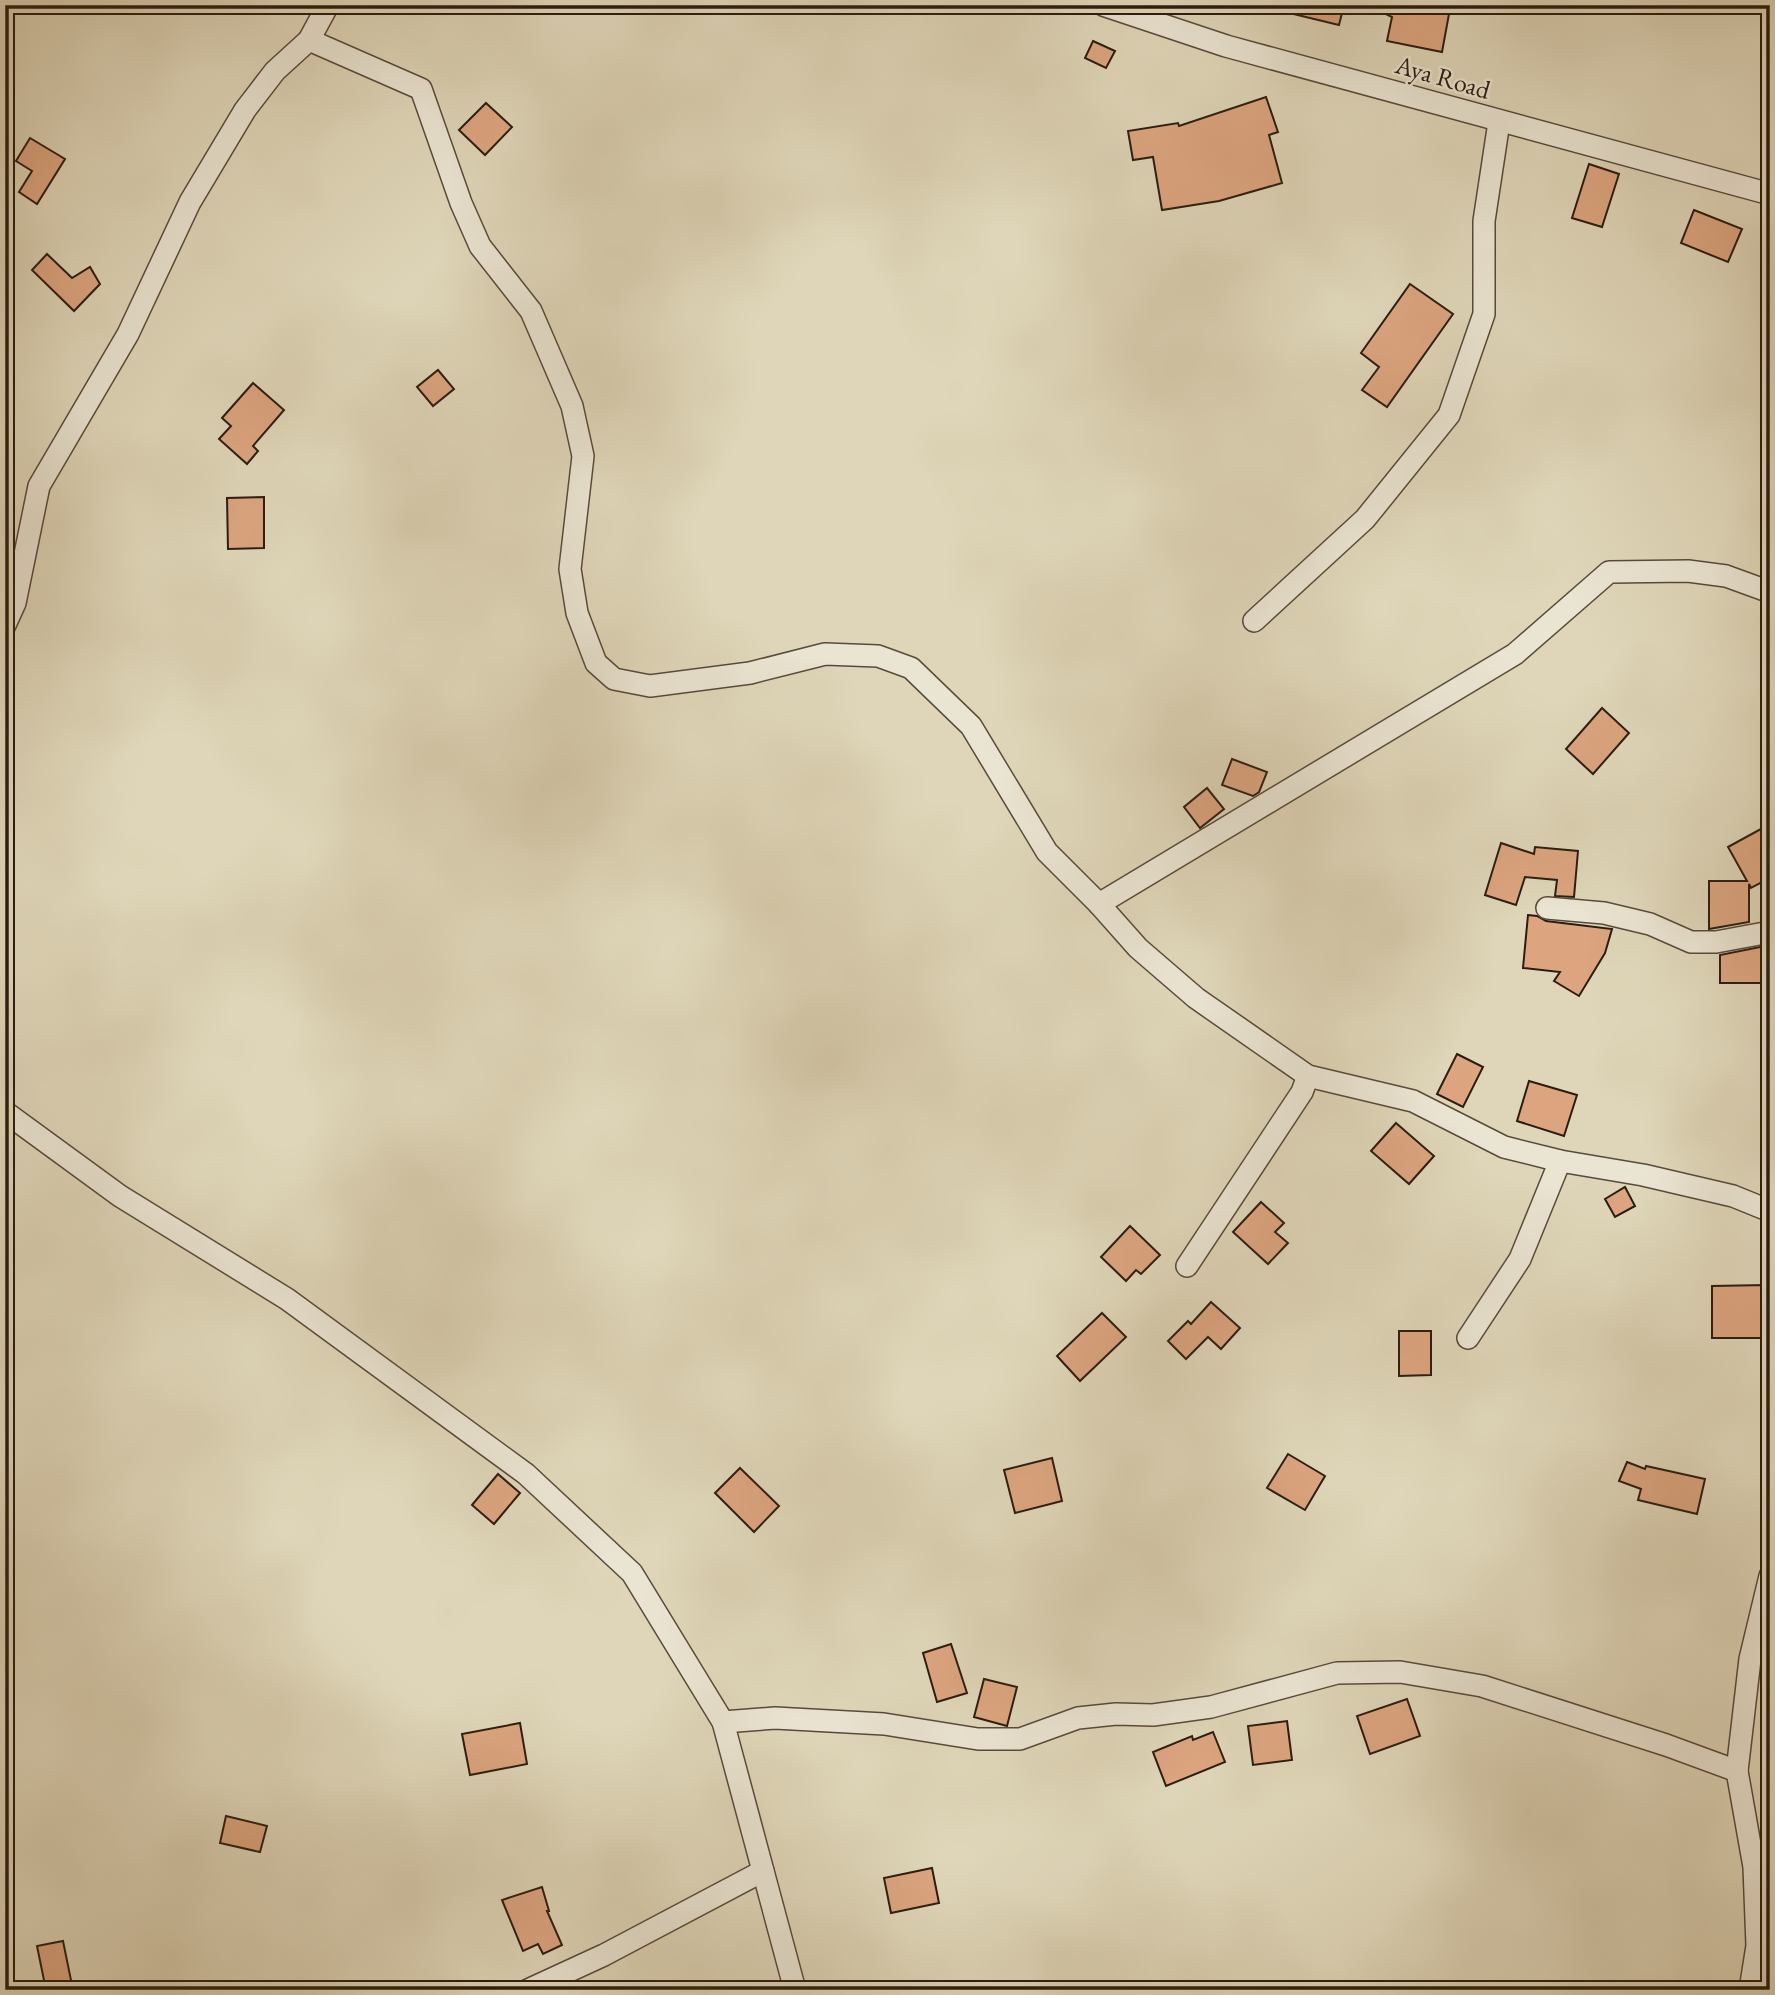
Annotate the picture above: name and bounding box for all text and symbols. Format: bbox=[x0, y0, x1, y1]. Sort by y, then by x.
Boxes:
street label: Aya Road bbox=[1391, 47, 1495, 107]

